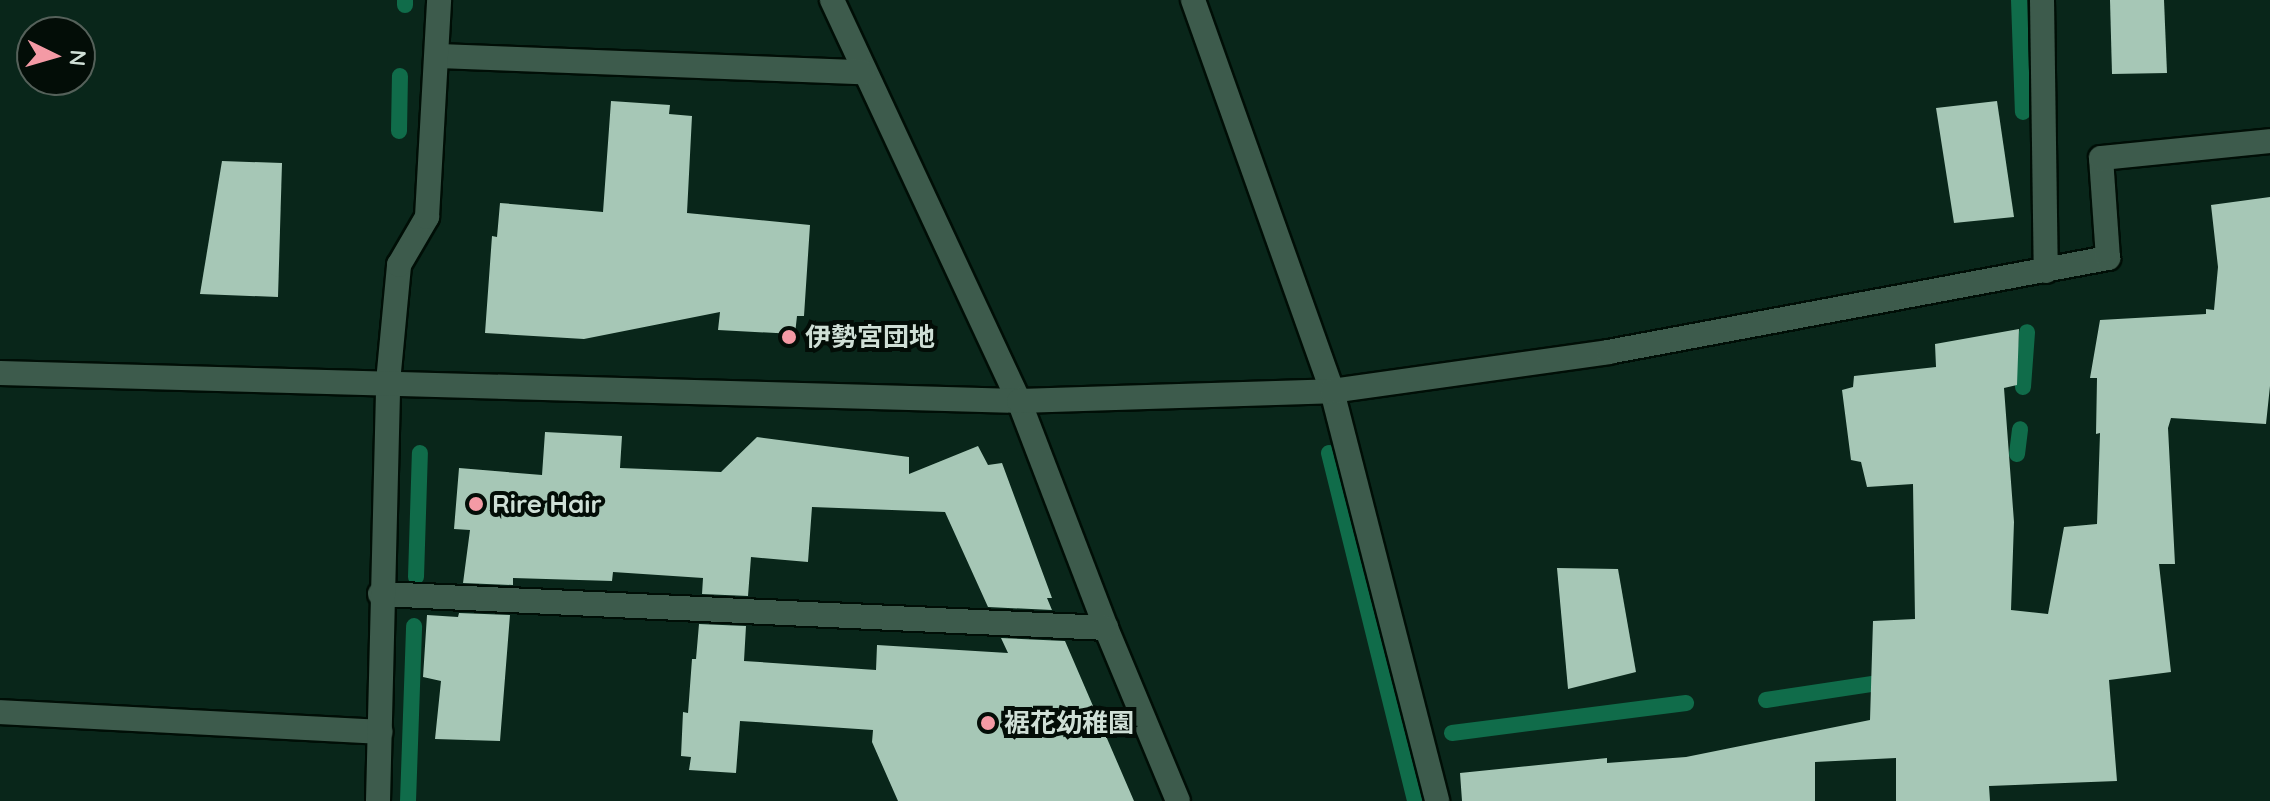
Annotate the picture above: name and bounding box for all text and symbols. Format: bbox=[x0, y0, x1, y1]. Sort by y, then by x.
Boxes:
north arrow bbox=[16, 16, 96, 96]
text: N bbox=[63, 49, 93, 67]
place label: 伊勢宮団地 bbox=[805, 321, 935, 353]
marker: 伊勢宮団地 bbox=[780, 328, 798, 346]
place label: Rire Hair bbox=[492, 488, 602, 520]
marker: Rire Hair bbox=[467, 495, 485, 513]
place label: 裾花幼稚園 bbox=[1004, 707, 1134, 739]
marker: 裾花幼稚園 bbox=[979, 714, 997, 732]

